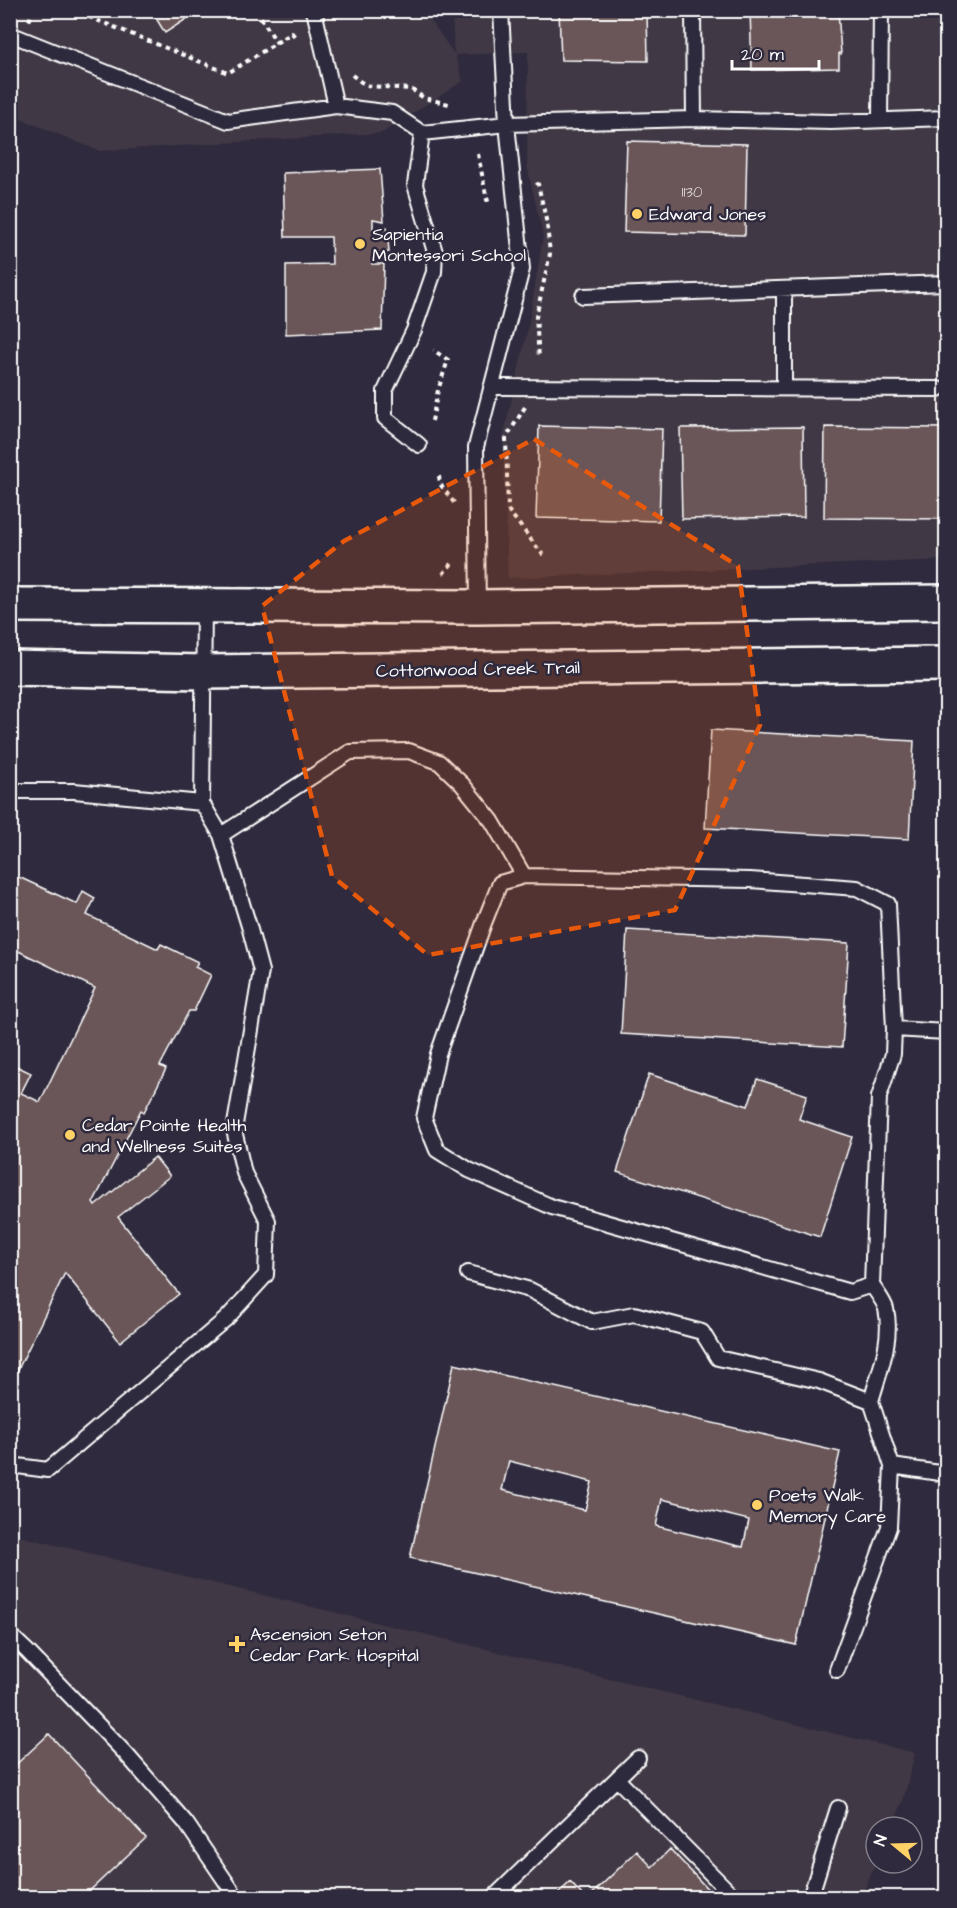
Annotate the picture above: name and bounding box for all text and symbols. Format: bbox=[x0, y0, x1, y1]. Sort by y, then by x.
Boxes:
scale bar bbox=[732, 33, 819, 71]
text: 20 m bbox=[741, 42, 784, 67]
house number: 1130 bbox=[682, 182, 703, 203]
place label: Edward Jones bbox=[649, 202, 766, 227]
marker: Edward Jones bbox=[630, 207, 644, 221]
place label: Sapientia Montessori School bbox=[372, 222, 526, 268]
marker: Sapientia Montessori School bbox=[353, 237, 367, 251]
street label: Cottonwood Creek Trail bbox=[376, 655, 580, 684]
place label: Cedar Pointe Health and Wellness Suites bbox=[82, 1113, 246, 1159]
marker: Cedar Pointe Health and Wellness Suites bbox=[63, 1128, 77, 1142]
place label: Poets Walk Memory Care bbox=[769, 1483, 887, 1530]
marker: Poets Walk Memory Care bbox=[750, 1498, 764, 1512]
place label: Ascension Seton Cedar Park Hospital bbox=[250, 1622, 419, 1668]
marker: Ascension Seton Cedar Park Hospital bbox=[228, 1635, 246, 1653]
north arrow bbox=[864, 1815, 924, 1875]
text: N bbox=[869, 1832, 893, 1849]

